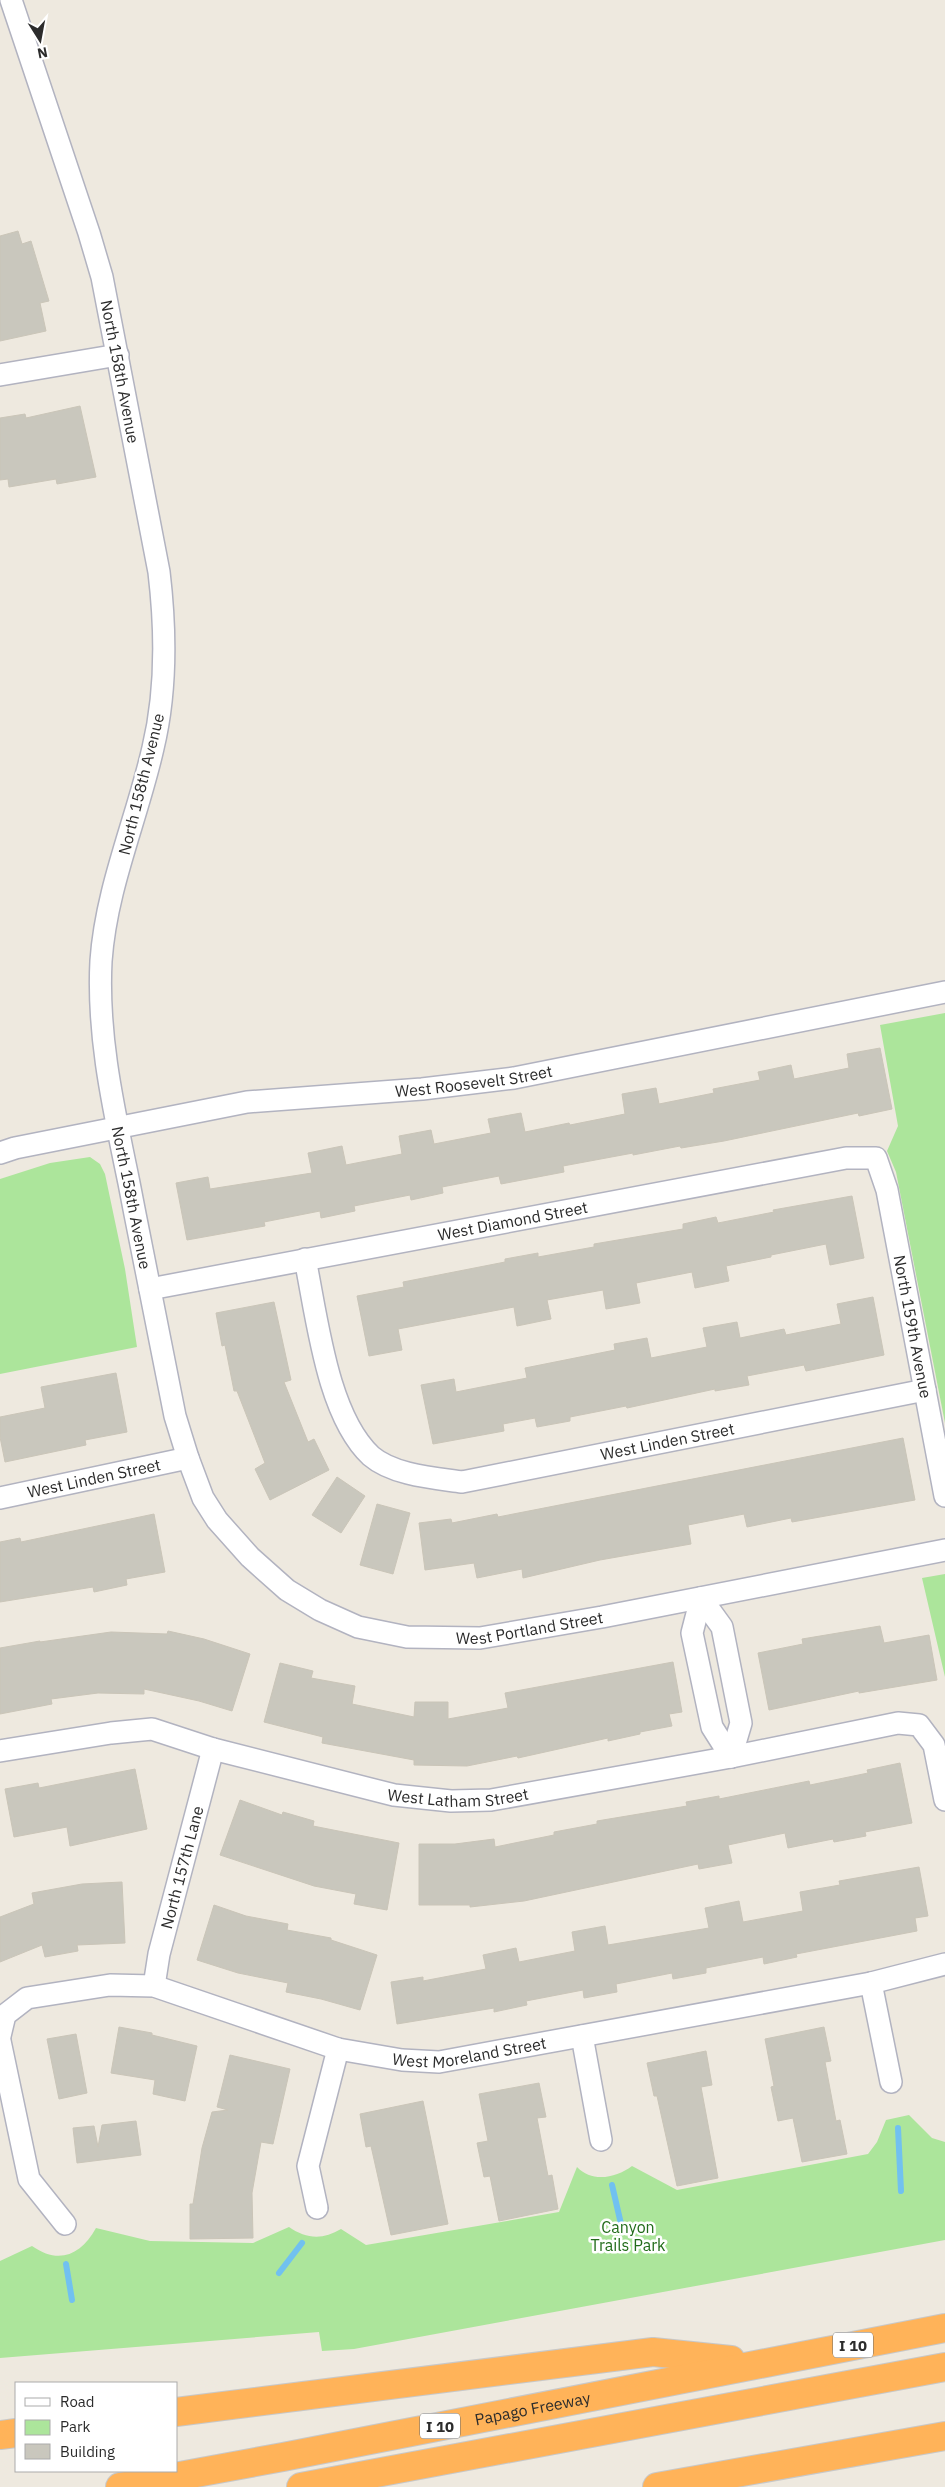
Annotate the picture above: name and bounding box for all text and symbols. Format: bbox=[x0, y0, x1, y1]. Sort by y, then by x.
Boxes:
north arrow bbox=[15, 15, 65, 65]
text: N bbox=[36, 43, 49, 63]
street label: North 158th Avenue bbox=[97, 298, 144, 445]
street label: North 158th Avenue bbox=[114, 711, 168, 857]
street label: West Roosevelt Street bbox=[394, 1061, 554, 1101]
street label: North 158th Avenue bbox=[108, 1124, 156, 1271]
street label: West Diamond Street bbox=[436, 1197, 589, 1245]
street label: North 159th Avenue bbox=[890, 1253, 936, 1400]
street label: West Linden Street bbox=[599, 1418, 736, 1464]
street label: West Linden Street bbox=[25, 1454, 162, 1502]
street label: West Portland Street bbox=[456, 1607, 605, 1648]
street label: West Latham Street bbox=[387, 1783, 530, 1811]
street label: North 157th Lane bbox=[156, 1803, 208, 1931]
street label: West Moreland Street bbox=[391, 2033, 548, 2072]
park label: Canyon Trails Park bbox=[590, 2217, 666, 2255]
road number: I 10 bbox=[833, 2332, 873, 2358]
legend bbox=[15, 2382, 178, 2472]
street label: Papago Freeway bbox=[473, 2387, 592, 2429]
text: Road bbox=[60, 2392, 95, 2411]
road number: I 10 bbox=[420, 2414, 460, 2438]
text: Park bbox=[60, 2417, 90, 2436]
text: Building bbox=[60, 2442, 115, 2461]

